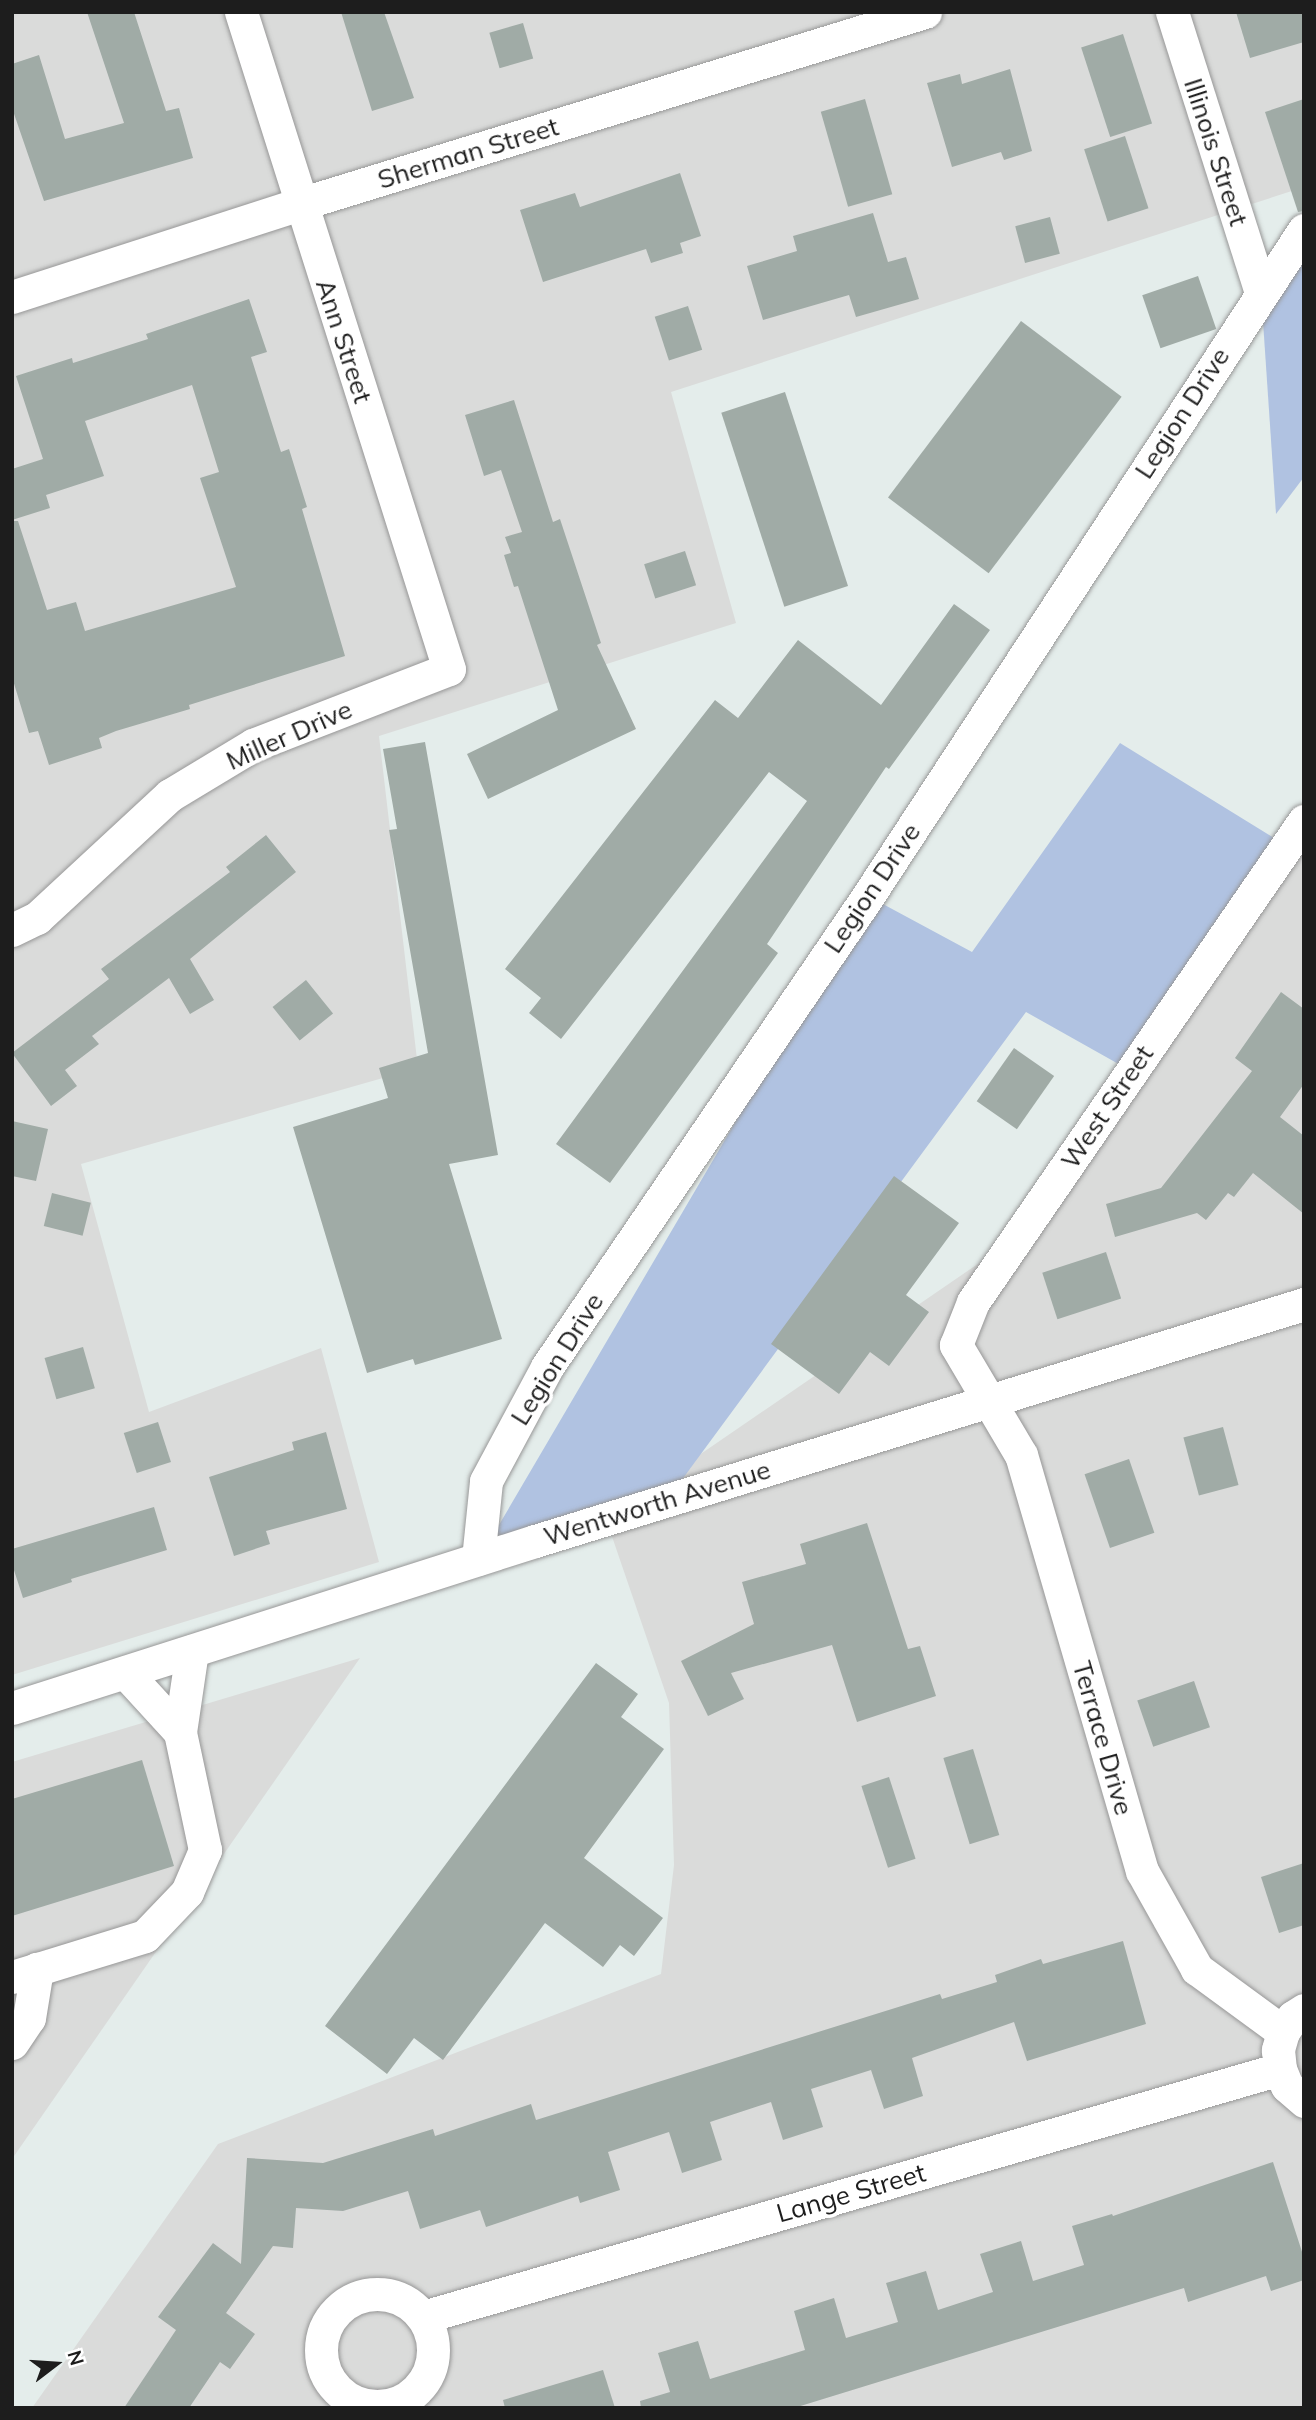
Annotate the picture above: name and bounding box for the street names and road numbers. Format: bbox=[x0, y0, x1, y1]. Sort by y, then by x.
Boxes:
street label: Illinois Street bbox=[1178, 74, 1254, 230]
street label: Sherman Street bbox=[374, 111, 562, 195]
street label: Ann Street bbox=[309, 275, 379, 407]
street label: Legion Drive bbox=[1128, 342, 1236, 484]
street label: Miller Drive bbox=[221, 693, 357, 777]
street label: Legion Drive bbox=[817, 817, 927, 959]
street label: West Street bbox=[1054, 1039, 1160, 1175]
street label: Legion Drive bbox=[504, 1287, 610, 1431]
street label: Wentworth Avenue bbox=[540, 1454, 774, 1552]
street label: Terrace Drive bbox=[1066, 1657, 1140, 1819]
street label: Lange Street bbox=[773, 2157, 929, 2229]

